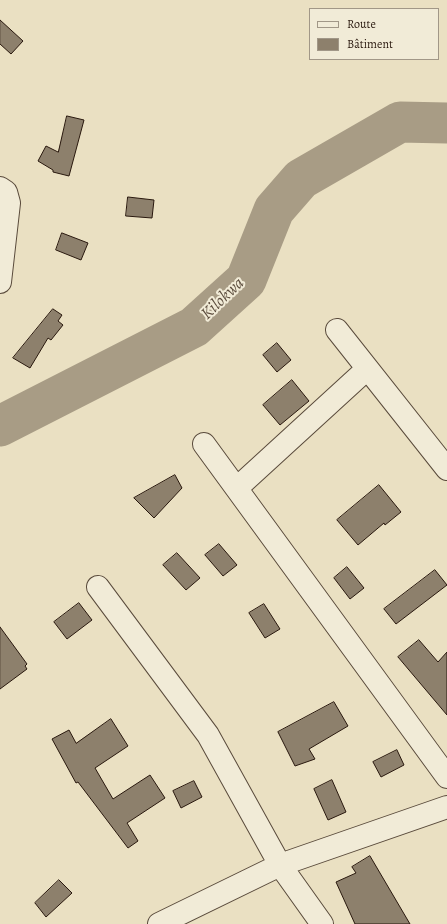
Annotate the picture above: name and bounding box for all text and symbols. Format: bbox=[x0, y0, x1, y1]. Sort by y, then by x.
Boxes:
legend bbox=[309, 8, 439, 60]
text: Route bbox=[347, 16, 376, 32]
text: Bâtiment bbox=[347, 36, 393, 52]
water label: Kilokwa bbox=[197, 274, 249, 324]

